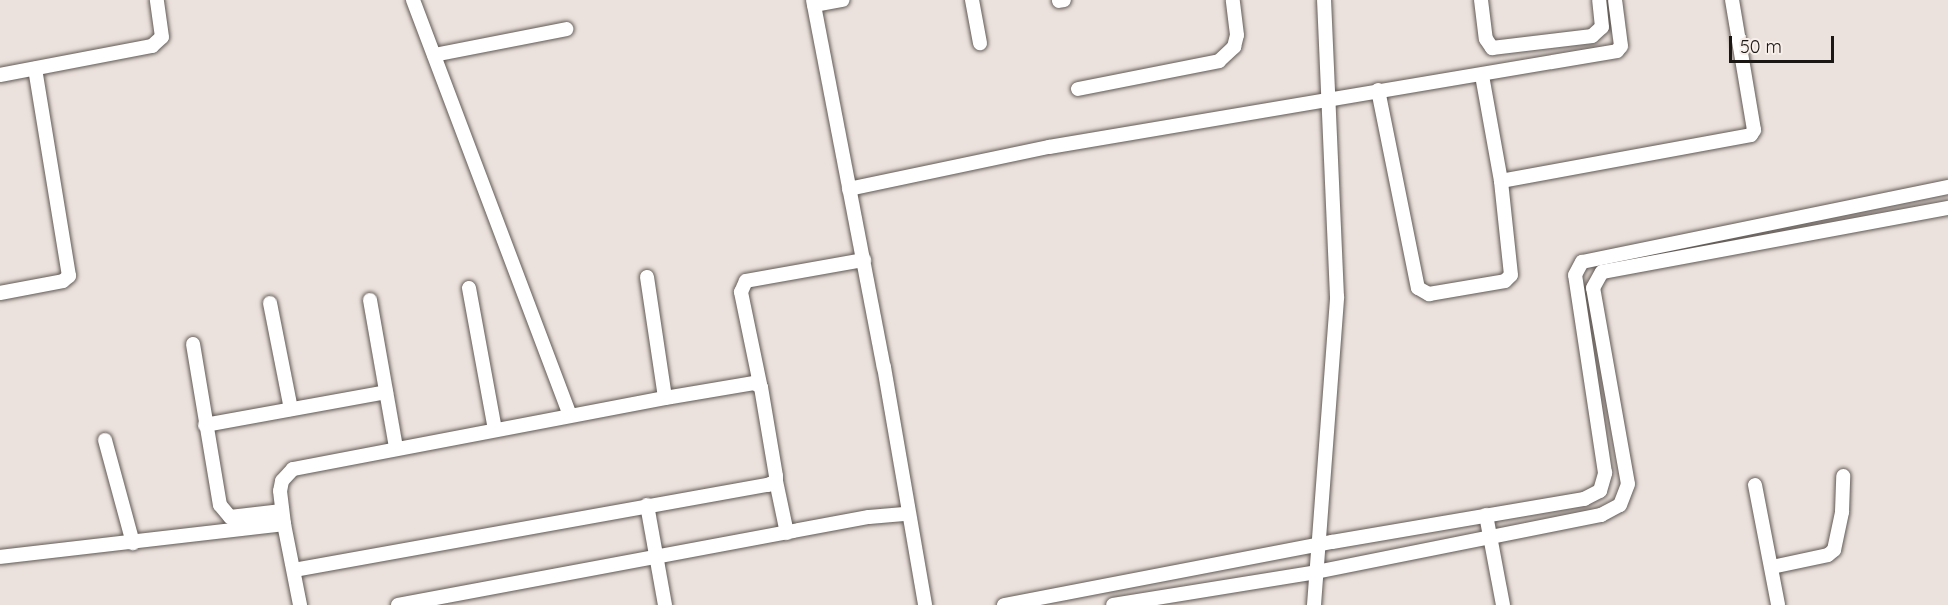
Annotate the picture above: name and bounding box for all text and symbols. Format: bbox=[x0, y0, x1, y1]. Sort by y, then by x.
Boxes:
scale bar bbox=[1732, 24, 1837, 62]
text: 50 m bbox=[1740, 35, 1782, 58]

